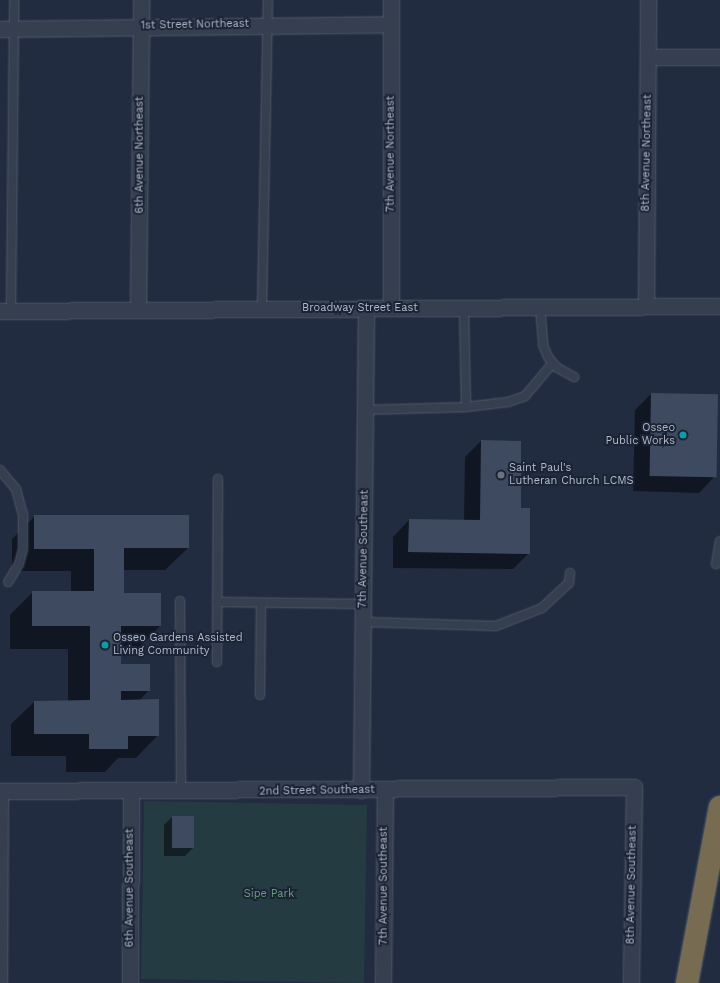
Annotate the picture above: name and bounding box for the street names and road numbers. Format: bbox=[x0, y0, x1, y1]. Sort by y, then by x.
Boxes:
street label: 1st Street Northeast bbox=[141, 17, 249, 33]
street label: 8th Avenue Northeast bbox=[639, 94, 655, 212]
street label: 7th Avenue Northeast bbox=[384, 95, 398, 213]
street label: 6th Avenue Northeast bbox=[133, 96, 147, 214]
street label: Broadway Street East bbox=[302, 301, 418, 315]
street label: 7th Avenue Southeast bbox=[356, 489, 372, 609]
street label: 2nd Street Southeast bbox=[259, 783, 375, 799]
street label: 8th Avenue Southeast bbox=[624, 825, 640, 945]
street label: 7th Avenue Southeast bbox=[377, 827, 391, 945]
street label: 6th Avenue Southeast bbox=[123, 828, 137, 948]

